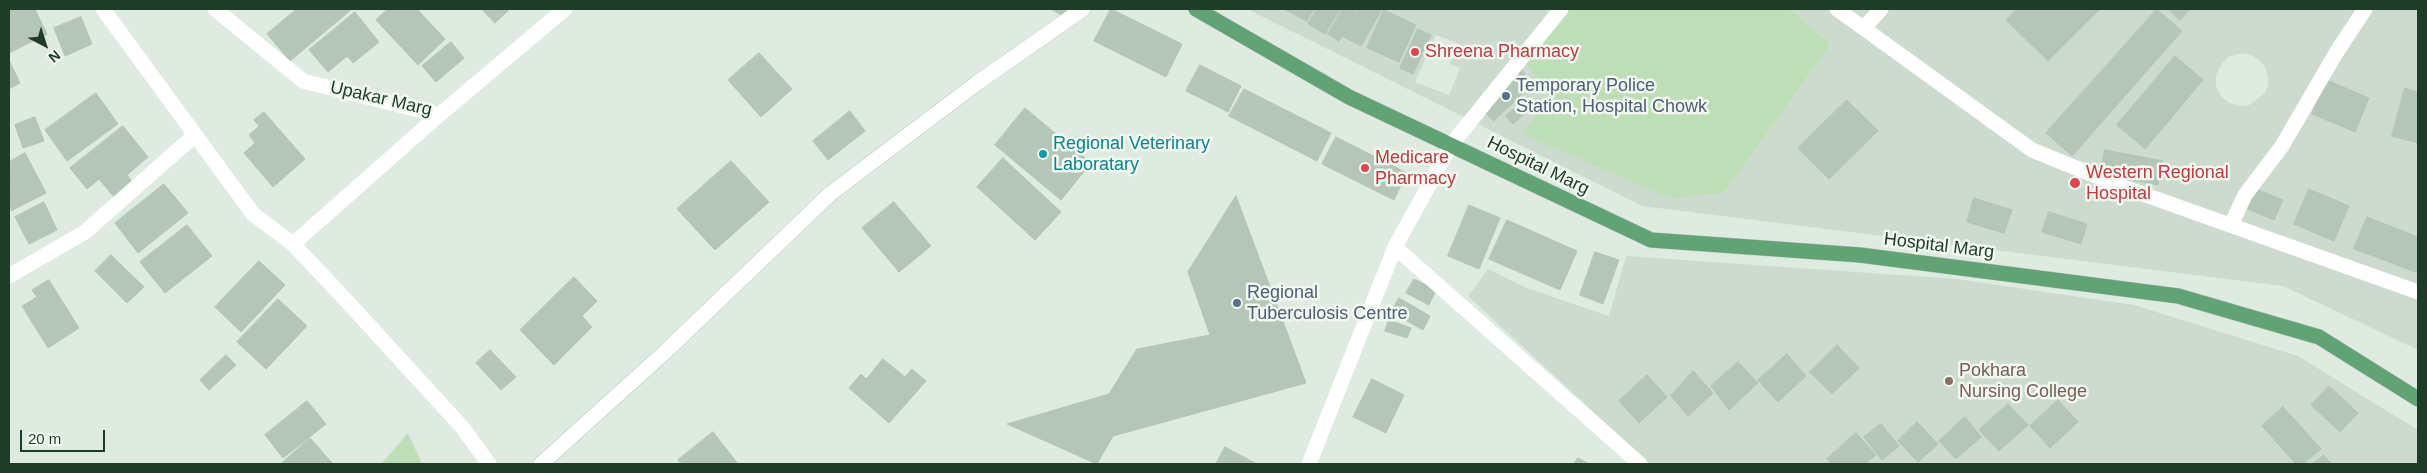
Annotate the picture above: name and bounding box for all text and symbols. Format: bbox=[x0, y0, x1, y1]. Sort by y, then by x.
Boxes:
north arrow bbox=[20, 20, 70, 70]
place label: Shreena Pharmacy bbox=[1425, 41, 1579, 63]
marker: Shreena Pharmacy bbox=[1409, 46, 1421, 58]
text: N bbox=[46, 47, 64, 66]
place label: Temporary Police Station, Hospital Chowk bbox=[1516, 75, 1707, 118]
street label: Upakar Marg bbox=[328, 77, 434, 121]
marker: Temporary Police Station, Hospital Chowk bbox=[1500, 90, 1512, 102]
street label: Hospital Marg bbox=[1483, 132, 1593, 200]
place label: Regional Veterinary Laboratary bbox=[1053, 133, 1210, 176]
place label: Medicare Pharmacy bbox=[1375, 147, 1456, 190]
marker: Regional Veterinary Laboratary bbox=[1037, 148, 1049, 160]
marker: Medicare Pharmacy bbox=[1359, 162, 1371, 174]
place label: Western Regional Hospital bbox=[2086, 162, 2229, 204]
marker: Western Regional Hospital bbox=[2068, 176, 2082, 190]
street label: Hospital Marg bbox=[1883, 229, 1995, 263]
place label: Regional Tuberculosis Centre bbox=[1247, 282, 1407, 324]
marker: Regional Tuberculosis Centre bbox=[1231, 297, 1243, 309]
place label: Pokhara Nursing College bbox=[1959, 360, 2087, 402]
marker: Pokhara Nursing College bbox=[1943, 375, 1955, 387]
scale bar bbox=[22, 420, 108, 452]
text: 20 m bbox=[28, 430, 61, 447]

